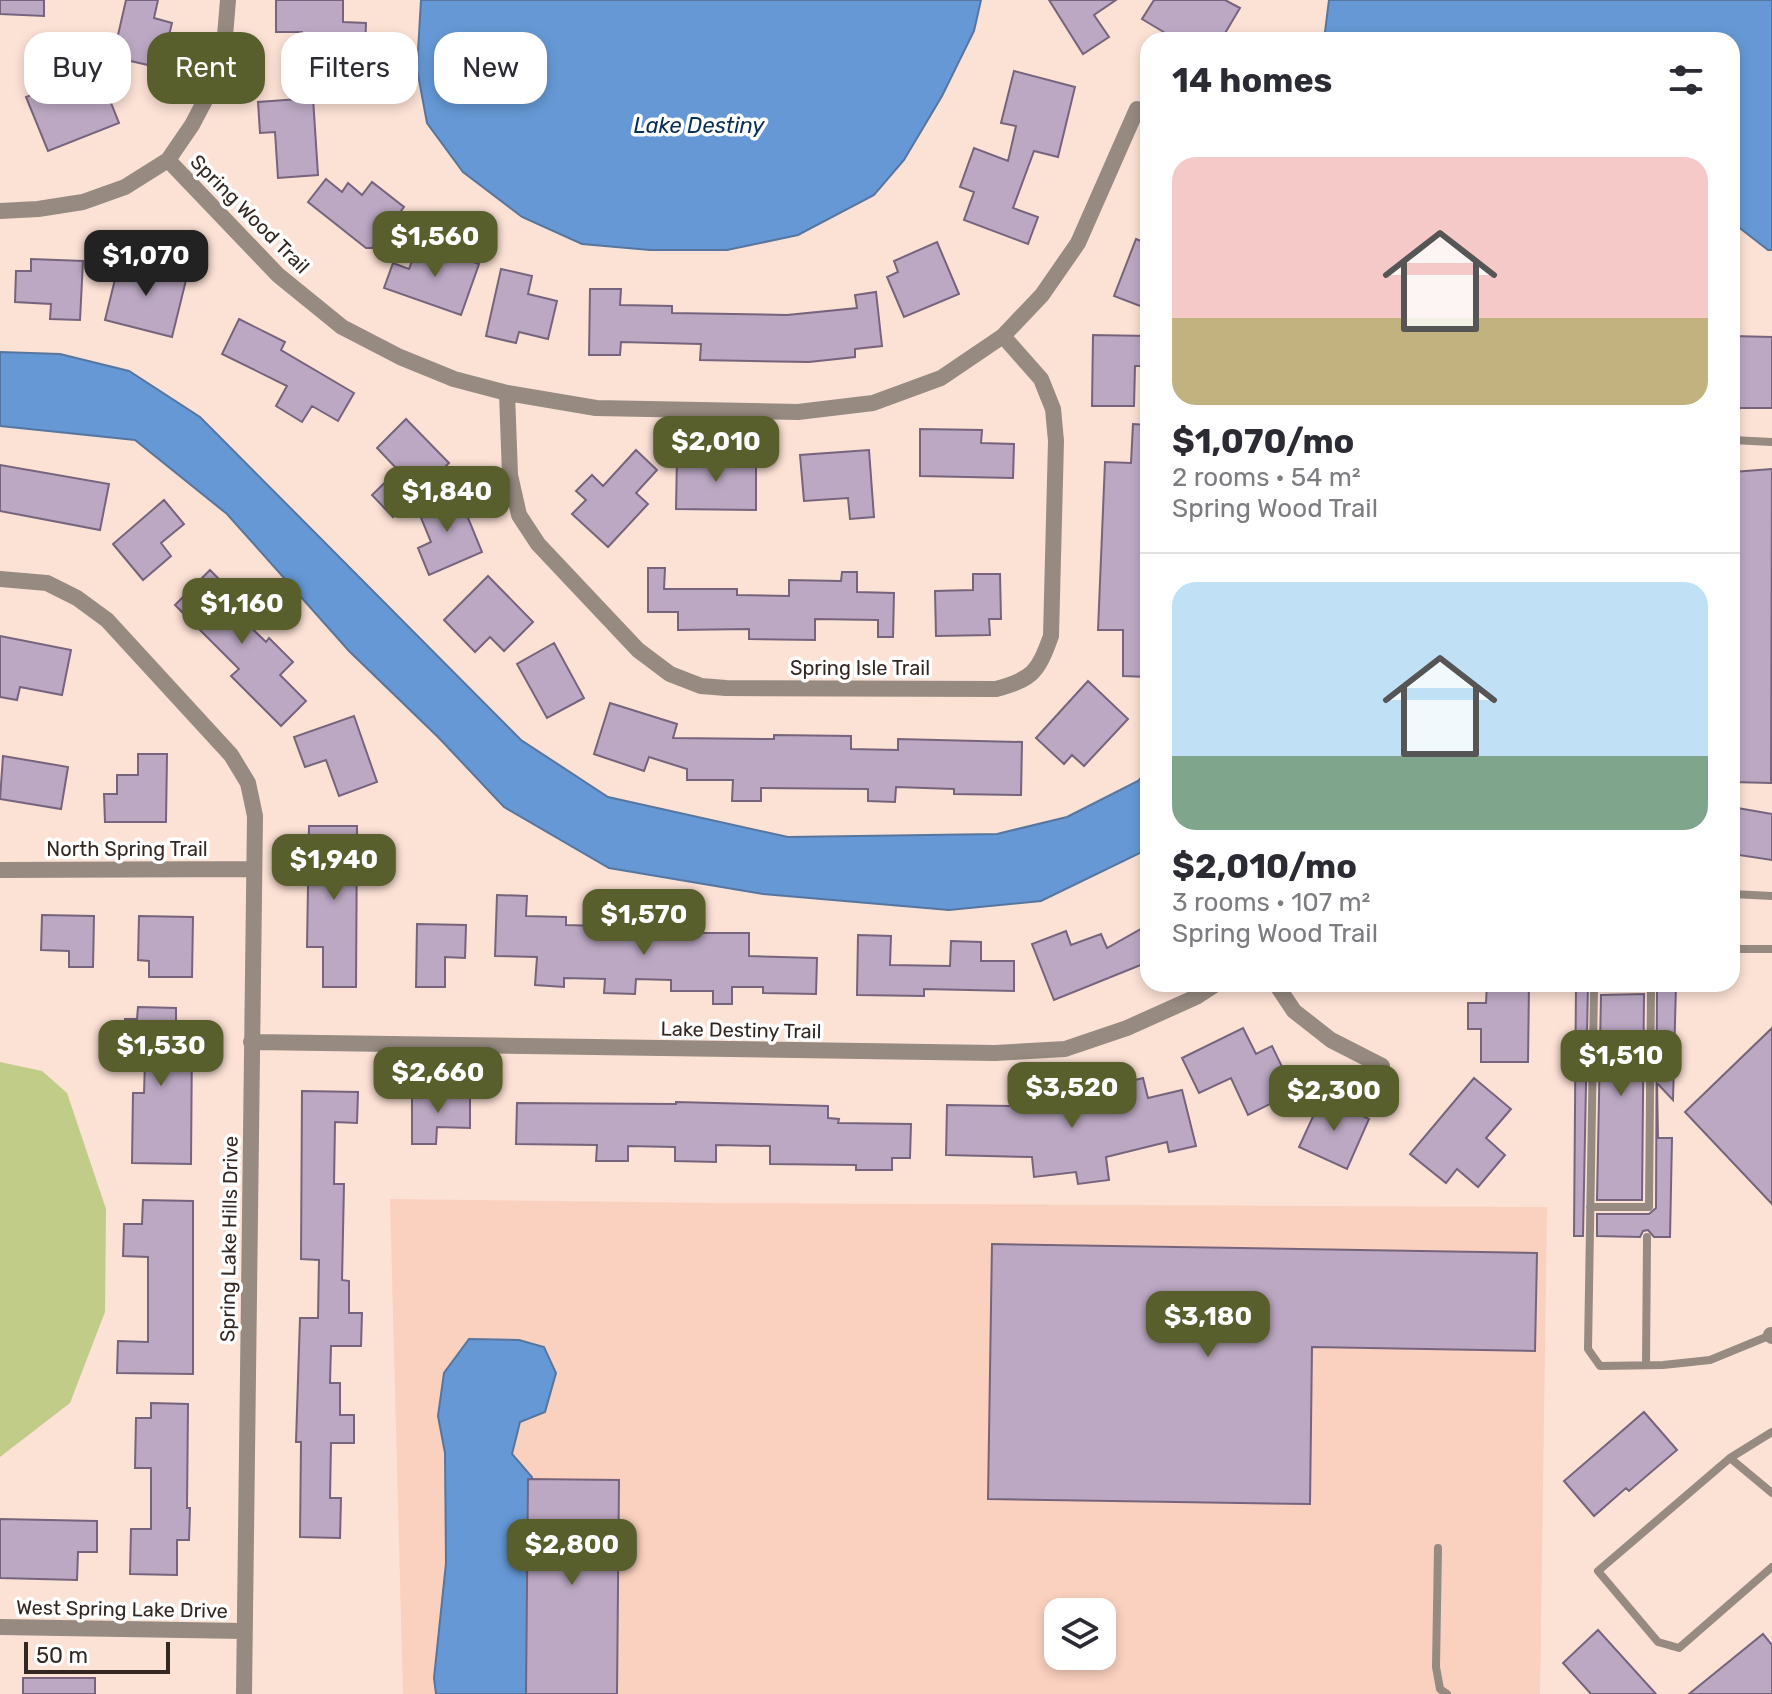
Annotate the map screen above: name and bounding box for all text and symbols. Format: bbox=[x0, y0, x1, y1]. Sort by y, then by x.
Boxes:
chip: Buy bbox=[24, 32, 131, 104]
chip: Rent bbox=[147, 32, 265, 104]
chip: Filters bbox=[281, 32, 418, 104]
chip: New bbox=[434, 32, 547, 104]
icon: filters bbox=[1664, 58, 1708, 102]
text: 14 homes bbox=[1172, 60, 1332, 101]
water label: Lake Destiny bbox=[633, 112, 765, 139]
street label: Spring Wood Trail bbox=[185, 149, 315, 279]
icon: home bbox=[1368, 209, 1512, 353]
pin: $1,560 bbox=[370, 211, 500, 279]
text: $1,560 bbox=[391, 221, 479, 252]
pin: $1,070 bbox=[81, 230, 211, 298]
text: $1,070 bbox=[102, 240, 190, 271]
pin: $2,010 bbox=[651, 416, 781, 484]
text: $1,070/mo bbox=[1172, 421, 1354, 462]
text: $2,010 bbox=[671, 426, 761, 457]
text: 2 rooms · 54 m² bbox=[1172, 462, 1361, 493]
pin: $1,840 bbox=[382, 466, 512, 534]
text: $1,840 bbox=[402, 476, 492, 507]
text: Spring Wood Trail bbox=[1172, 493, 1378, 524]
pin: $1,160 bbox=[177, 578, 307, 646]
text: $1,160 bbox=[200, 588, 284, 619]
icon: home bbox=[1368, 634, 1512, 778]
street label: Spring Isle Trail bbox=[790, 656, 930, 680]
pin: $1,940 bbox=[269, 834, 399, 902]
street label: North Spring Trail bbox=[46, 837, 208, 861]
text: $1,940 bbox=[290, 844, 378, 875]
text: $2,010/mo bbox=[1172, 846, 1357, 887]
text: 3 rooms · 107 m² bbox=[1172, 887, 1371, 918]
pin: $1,570 bbox=[579, 889, 709, 957]
text: $1,570 bbox=[601, 899, 687, 930]
text: Spring Wood Trail bbox=[1172, 918, 1378, 949]
street label: Lake Destiny Trail bbox=[660, 1017, 822, 1043]
pin: $1,530 bbox=[96, 1020, 226, 1088]
text: $1,530 bbox=[116, 1030, 206, 1061]
pin: $1,510 bbox=[1556, 1030, 1686, 1098]
text: $1,510 bbox=[1579, 1040, 1663, 1071]
pin: $2,660 bbox=[373, 1047, 503, 1115]
text: $2,660 bbox=[392, 1057, 484, 1088]
pin: $3,520 bbox=[1007, 1062, 1137, 1130]
pin: $2,300 bbox=[1269, 1065, 1399, 1133]
text: $3,520 bbox=[1025, 1072, 1119, 1103]
text: $2,300 bbox=[1287, 1075, 1381, 1106]
street label: Spring Lake Hills Drive bbox=[215, 1136, 243, 1342]
pin: $3,180 bbox=[1143, 1291, 1273, 1359]
text: $3,180 bbox=[1164, 1301, 1252, 1332]
pin: $2,800 bbox=[507, 1519, 637, 1587]
text: $2,800 bbox=[525, 1529, 619, 1560]
street label: West Spring Lake Drive bbox=[16, 1595, 228, 1623]
map controls bbox=[1044, 1598, 1116, 1670]
button: layers bbox=[1044, 1598, 1116, 1670]
scale bar bbox=[24, 1638, 170, 1674]
text: 50 m bbox=[36, 1642, 88, 1669]

